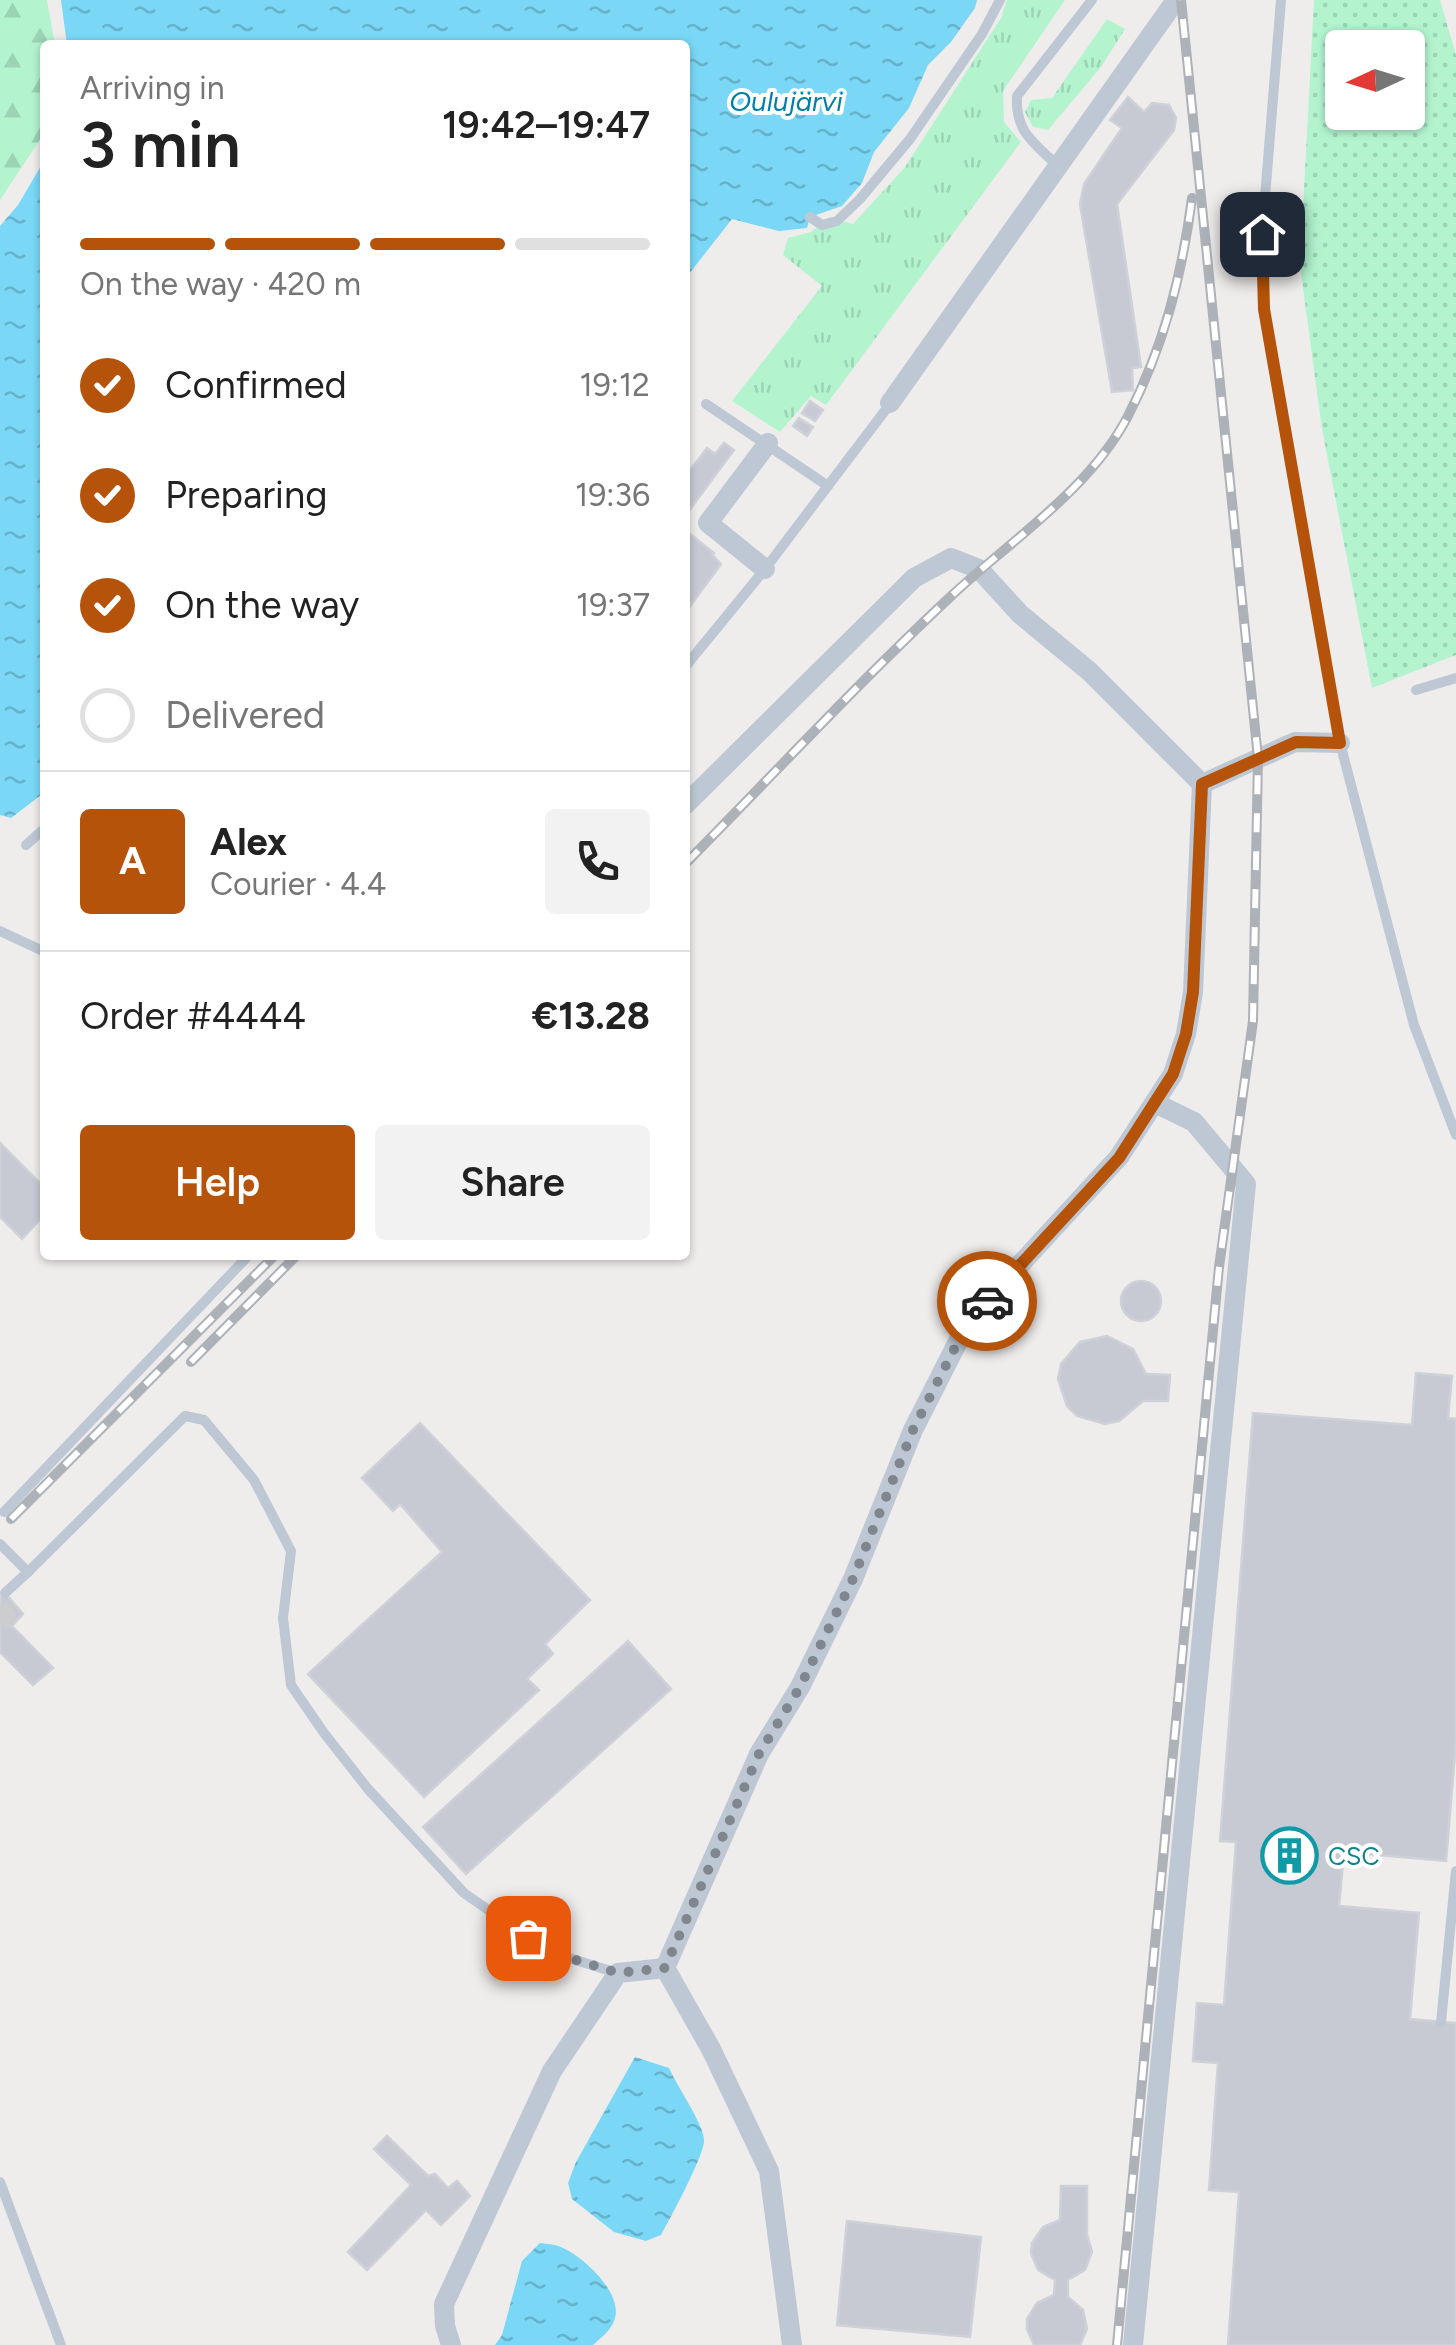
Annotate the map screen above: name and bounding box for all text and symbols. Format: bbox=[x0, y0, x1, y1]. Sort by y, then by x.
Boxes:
north arrow bbox=[1325, 30, 1425, 130]
map controls bbox=[1325, 30, 1425, 130]
text: Arriving in bbox=[80, 69, 225, 107]
water label: Oulujärvi bbox=[729, 84, 843, 118]
text: 19:42–19:47 bbox=[442, 102, 650, 148]
text: 3 min bbox=[80, 105, 241, 183]
pin bbox=[1220, 192, 1305, 277]
icon: home bbox=[1235, 207, 1290, 262]
text: On the way · 420 m bbox=[80, 265, 361, 303]
icon: check bbox=[80, 358, 135, 413]
text: Confirmed bbox=[165, 362, 347, 408]
text: 19:12 bbox=[579, 366, 650, 404]
icon: check bbox=[80, 468, 135, 523]
text: Preparing bbox=[165, 472, 327, 518]
text: 19:36 bbox=[575, 476, 650, 514]
icon: check bbox=[80, 578, 135, 633]
text: On the way bbox=[165, 582, 359, 628]
text: 19:37 bbox=[576, 586, 650, 624]
text: Delivered bbox=[165, 692, 325, 738]
button: phone bbox=[545, 809, 650, 914]
text: Alex bbox=[210, 819, 287, 865]
text: A bbox=[119, 838, 146, 884]
text: Courier · 4.4 bbox=[210, 865, 386, 903]
text: Order #4444 bbox=[80, 993, 306, 1039]
text: €13.28 bbox=[532, 993, 650, 1039]
button: Help bbox=[80, 1125, 355, 1240]
button: Share bbox=[375, 1125, 650, 1240]
courier bbox=[937, 1251, 1037, 1351]
icon: car bbox=[960, 1274, 1015, 1329]
building icon: CSC bbox=[1259, 1826, 1319, 1886]
place label: CSC bbox=[1328, 1841, 1379, 1871]
pin bbox=[486, 1896, 571, 1981]
icon: bag bbox=[501, 1911, 556, 1966]

